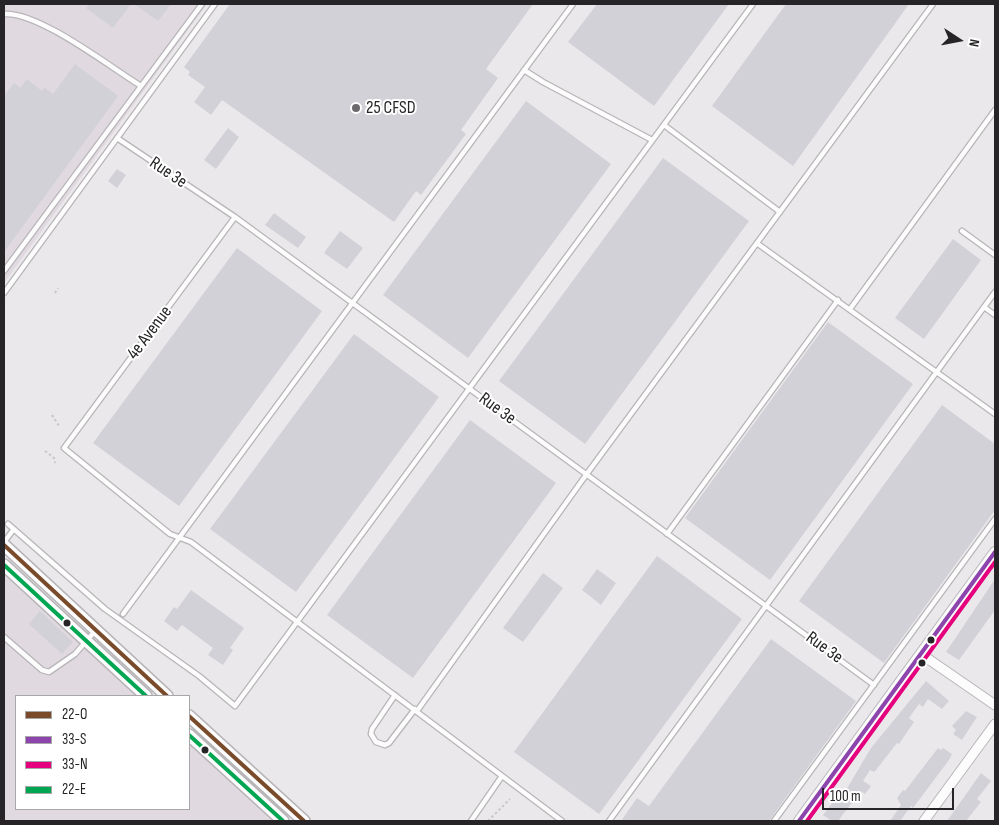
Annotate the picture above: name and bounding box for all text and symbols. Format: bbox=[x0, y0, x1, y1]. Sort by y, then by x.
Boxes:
north arrow bbox=[934, 15, 984, 65]
text: N bbox=[965, 38, 983, 48]
place label: 25 CFSD bbox=[366, 97, 416, 119]
marker: 25 CFSD bbox=[350, 102, 362, 114]
street label: Rue 3e bbox=[145, 153, 191, 193]
street label: 4e Avenue bbox=[123, 302, 177, 364]
street label: Rue 3e bbox=[474, 388, 520, 430]
unlabelled marker bbox=[62, 618, 72, 628]
street label: Rue 3e bbox=[801, 627, 847, 669]
unlabelled marker bbox=[926, 635, 936, 645]
unlabelled marker bbox=[917, 658, 927, 668]
legend bbox=[15, 695, 190, 810]
text: 22-O bbox=[62, 705, 87, 724]
text: 33-S bbox=[62, 730, 86, 749]
unlabelled marker bbox=[200, 745, 210, 755]
text: 33-N bbox=[62, 755, 88, 774]
scale bar bbox=[824, 778, 956, 810]
text: 22-E bbox=[62, 780, 86, 799]
text: 100 m bbox=[830, 787, 861, 806]

